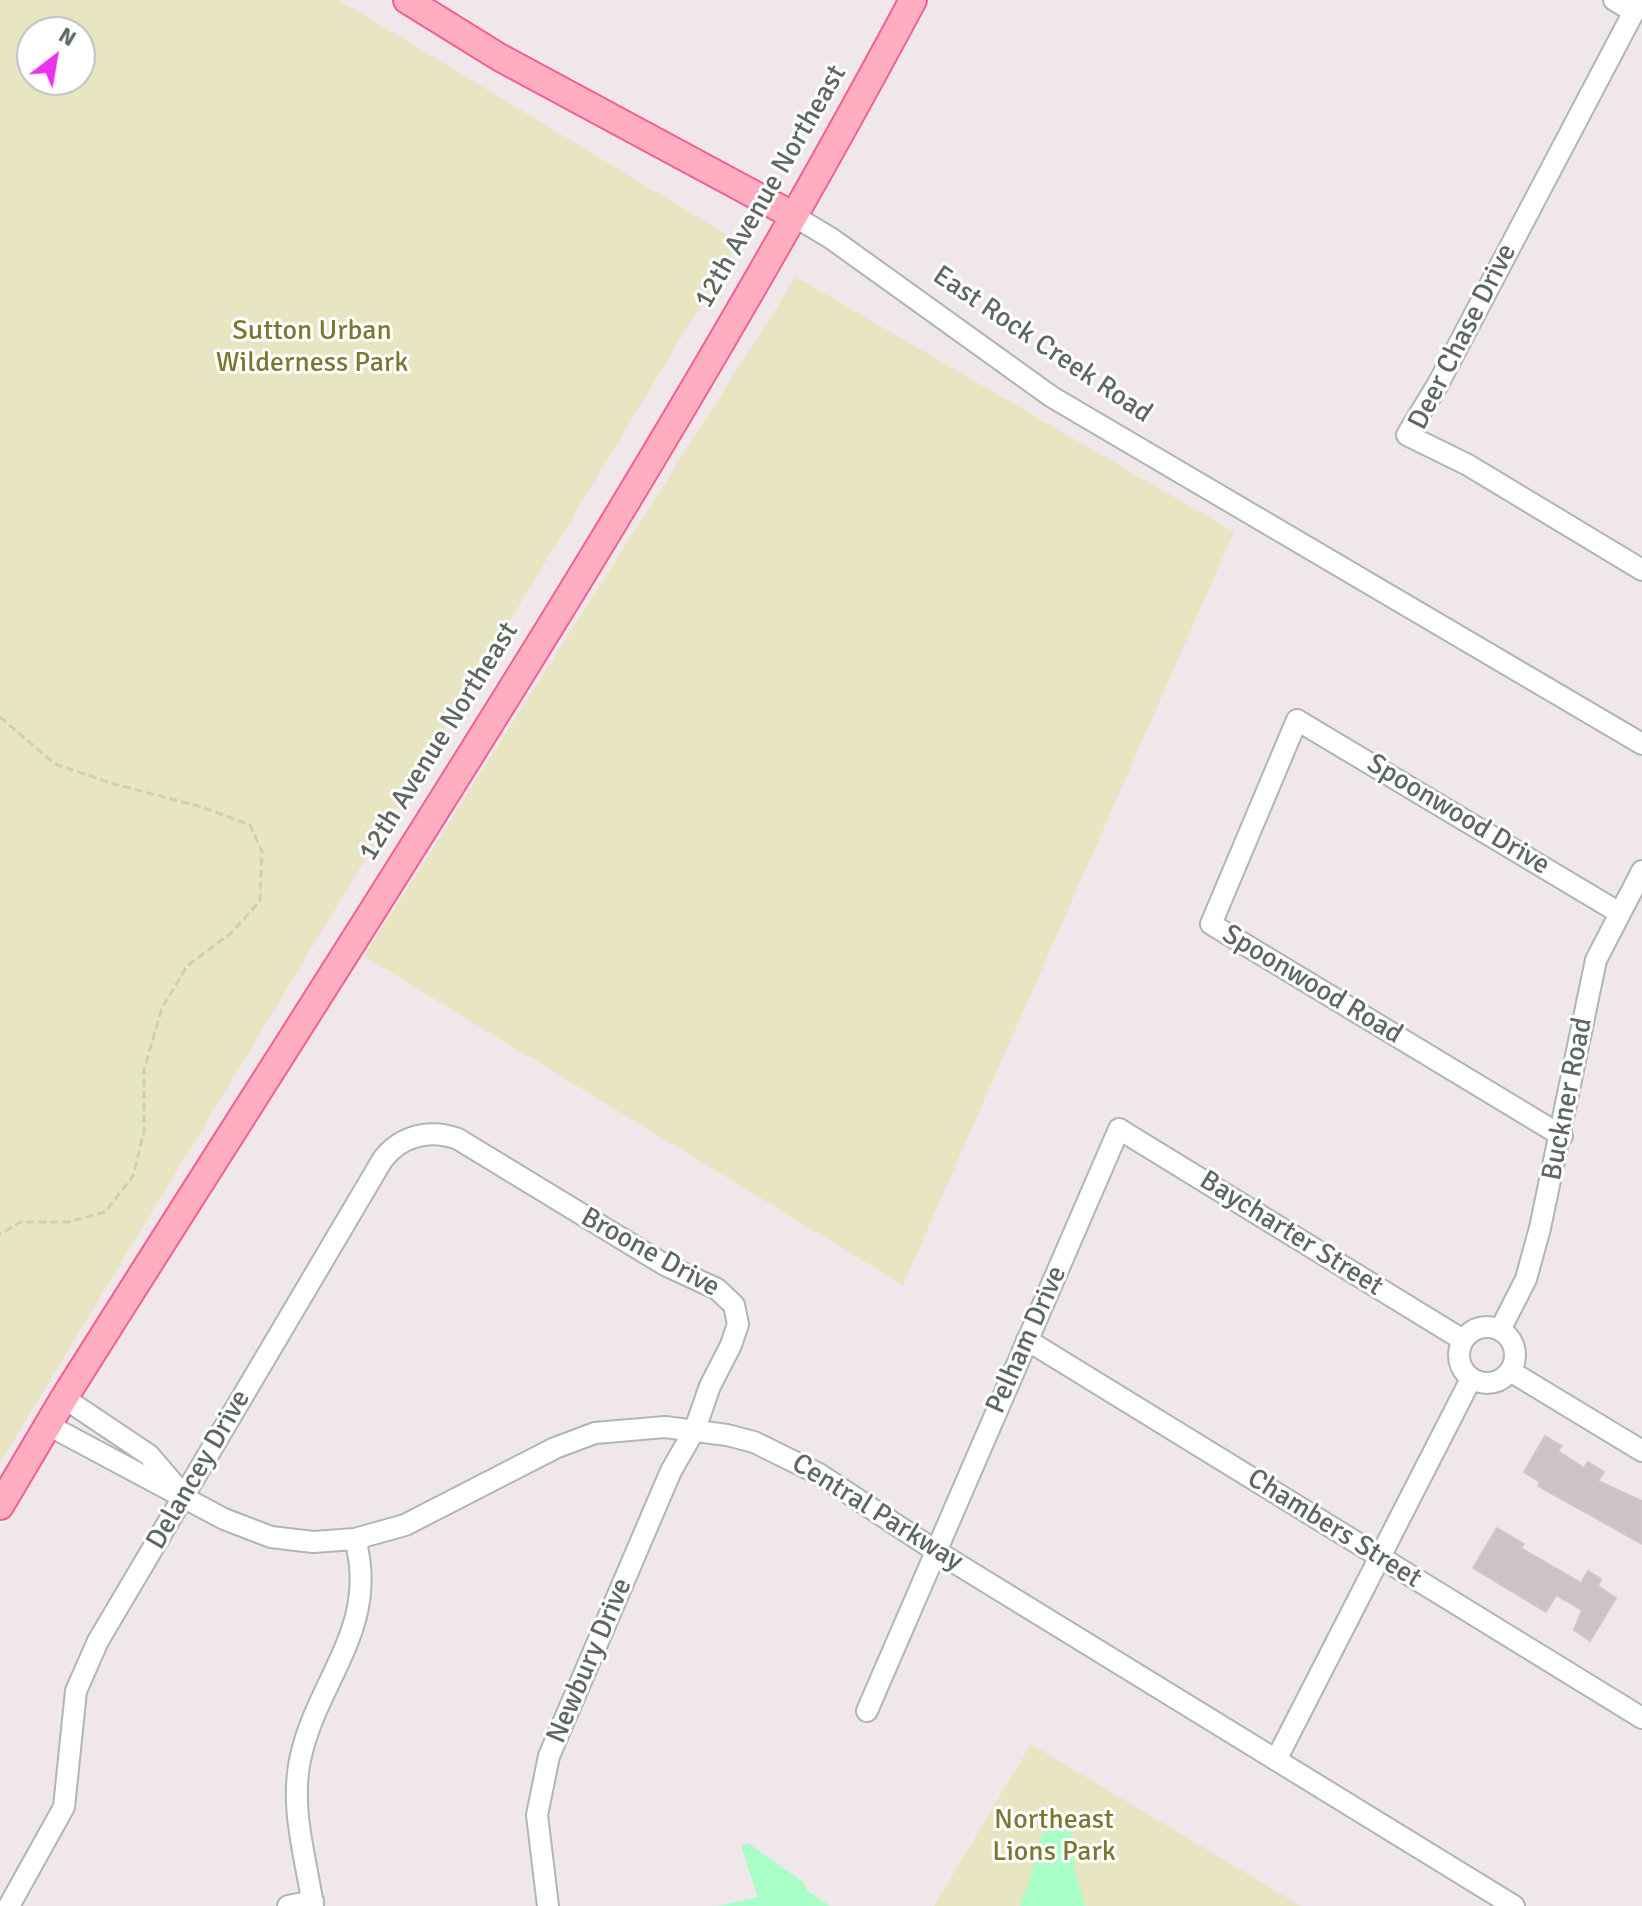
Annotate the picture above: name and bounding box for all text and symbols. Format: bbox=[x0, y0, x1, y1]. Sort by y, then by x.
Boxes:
north arrow bbox=[16, 16, 96, 96]
text: N bbox=[54, 21, 81, 52]
street label: 12th Avenue Northeast bbox=[688, 60, 854, 314]
street label: Deer Chase Drive bbox=[1402, 238, 1524, 436]
street label: East Rock Creek Road bbox=[926, 259, 1158, 431]
park label: Sutton Urban Wilderness Park bbox=[216, 315, 408, 381]
street label: 12th Avenue Northeast bbox=[352, 617, 526, 867]
street label: Spoonwood Drive bbox=[1361, 747, 1555, 883]
street label: Spoonwood Road bbox=[1216, 918, 1408, 1052]
street label: Buckner Road bbox=[1536, 1015, 1600, 1183]
street label: Baycharter Street bbox=[1193, 1164, 1389, 1304]
street label: Broone Drive bbox=[575, 1201, 725, 1305]
street label: Pelham Drive bbox=[980, 1261, 1074, 1419]
street label: Delancey Drive bbox=[140, 1384, 258, 1556]
street label: Central Parkway bbox=[785, 1447, 969, 1579]
street label: Chambers Street bbox=[1241, 1462, 1427, 1596]
street label: Newbury Drive bbox=[540, 1573, 640, 1749]
park label: Northeast Lions Park bbox=[992, 1804, 1116, 1870]

